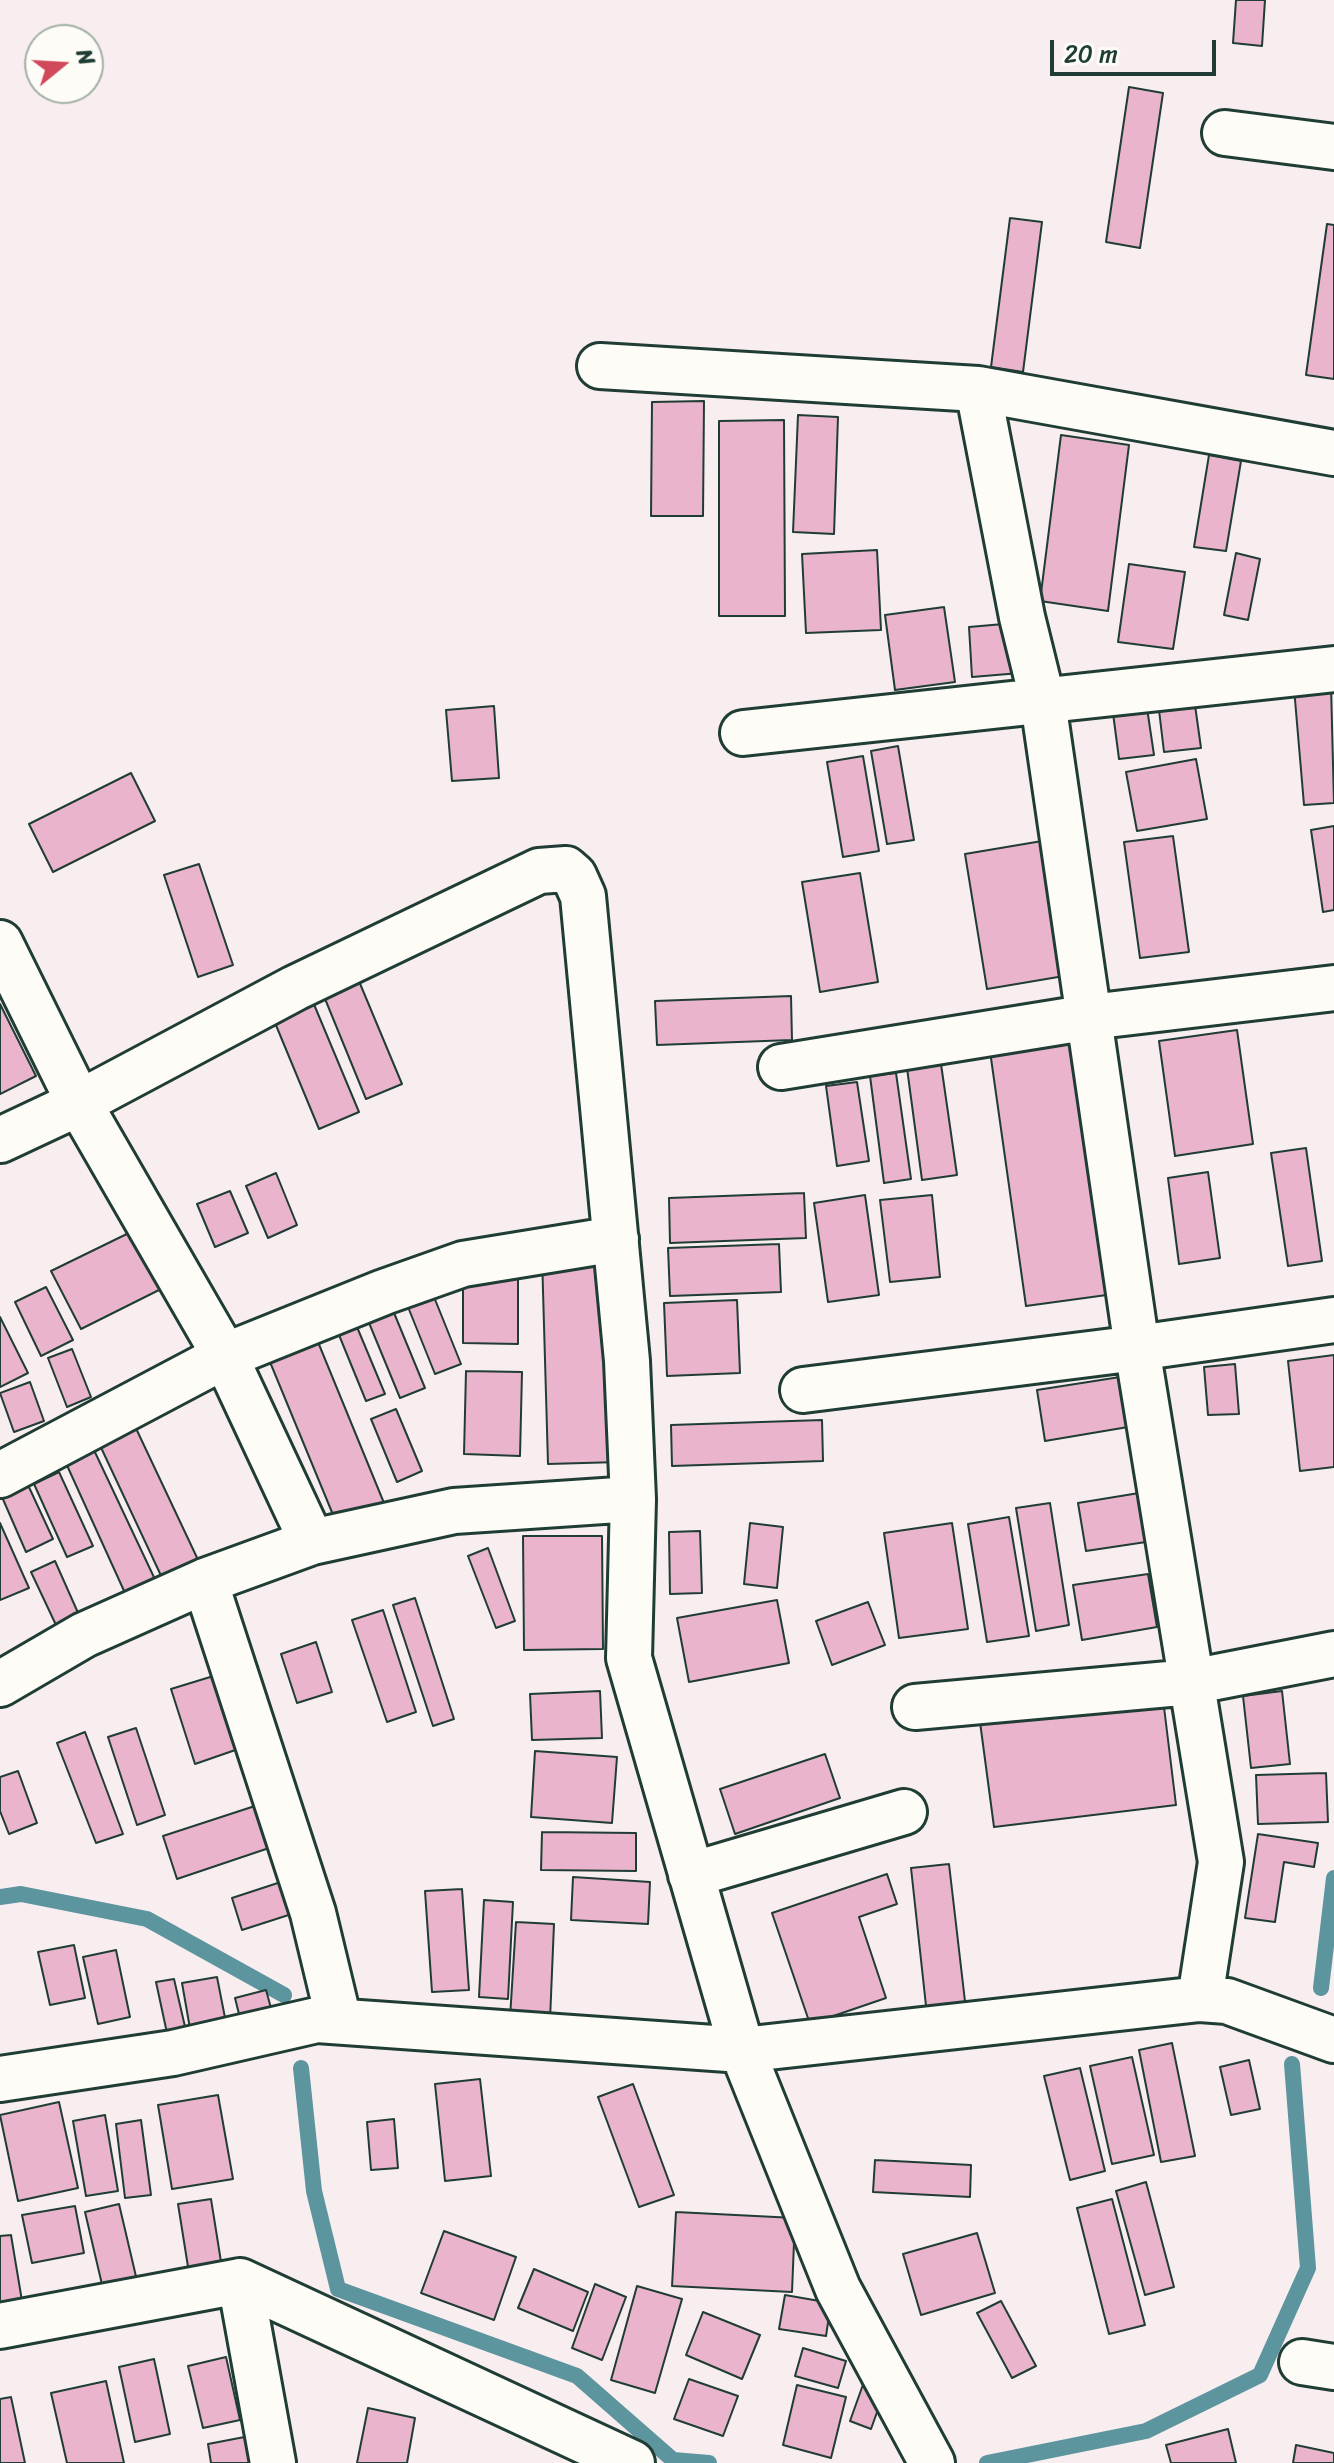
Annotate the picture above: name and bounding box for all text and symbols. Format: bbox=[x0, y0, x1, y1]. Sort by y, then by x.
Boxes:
north arrow bbox=[24, 24, 104, 104]
scale bar bbox=[1054, 24, 1220, 74]
text: 20 m bbox=[1064, 33, 1118, 75]
text: N bbox=[64, 44, 106, 70]

